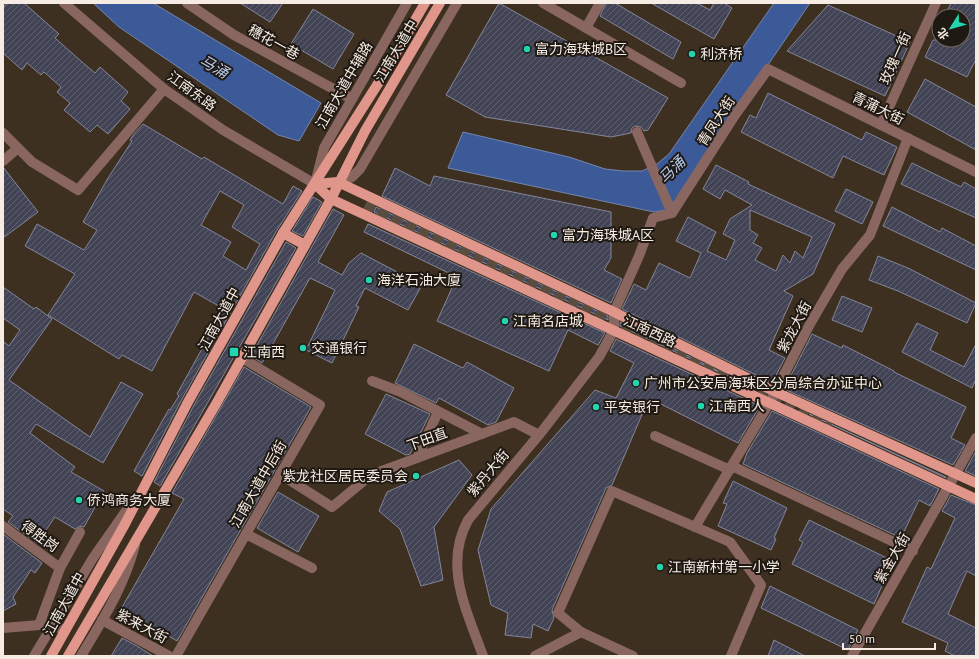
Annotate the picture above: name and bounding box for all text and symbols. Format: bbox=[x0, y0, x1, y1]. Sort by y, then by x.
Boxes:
north arrow bbox=[931, 8, 971, 48]
street label: 江南大道中 bbox=[370, 16, 422, 86]
street label: 穗花一巷 bbox=[245, 21, 303, 63]
text: 北 bbox=[934, 25, 952, 43]
street label: 玫瑰一街 bbox=[875, 29, 915, 87]
street label: 江南大道中辅路 bbox=[312, 38, 376, 132]
place label: 富力海珠城B区 bbox=[535, 40, 627, 58]
marker: 富力海珠城B区 bbox=[522, 44, 532, 54]
place label: 利济桥 bbox=[700, 45, 742, 63]
marker: 利济桥 bbox=[687, 49, 697, 59]
water label: 马涌 bbox=[197, 51, 234, 83]
street label: 江南东路 bbox=[164, 67, 220, 115]
street label: 青蒲大街 bbox=[849, 88, 907, 128]
street label: 青凤大街 bbox=[693, 93, 739, 149]
water label: 马涌 bbox=[654, 151, 690, 187]
place label: 富力海珠城A区 bbox=[562, 226, 654, 244]
marker: 富力海珠城A区 bbox=[549, 230, 559, 240]
place label: 海洋石油大廈 bbox=[377, 271, 461, 289]
marker: 海洋石油大廈 bbox=[364, 275, 374, 285]
street label: 江南大道中 bbox=[194, 284, 244, 354]
street label: 紫龙大街 bbox=[773, 298, 815, 356]
street label: 江南西路 bbox=[621, 311, 679, 351]
place label: 江南名店城 bbox=[513, 312, 583, 330]
marker: 江南名店城 bbox=[500, 316, 510, 326]
place label: 交通银行 bbox=[311, 339, 367, 357]
place label: 江南西 bbox=[243, 343, 285, 361]
marker: 交通银行 bbox=[298, 343, 308, 353]
marker: 江南西 bbox=[228, 346, 240, 358]
place label: 广州市公安局海珠区分局综合办证中心 bbox=[644, 374, 882, 392]
marker: 广州市公安局海珠区分局综合办证中心 bbox=[631, 378, 641, 388]
place label: 江南西人 bbox=[709, 397, 765, 415]
place label: 平安银行 bbox=[604, 398, 660, 416]
marker: 江南西人 bbox=[696, 401, 706, 411]
marker: 平安银行 bbox=[591, 402, 601, 412]
street label: 下田直 bbox=[404, 423, 450, 455]
street label: 江南大道中后街 bbox=[226, 437, 290, 531]
street label: 紫丹大街 bbox=[463, 446, 513, 500]
place label: 紫龙社区居民委员会 bbox=[282, 467, 408, 485]
marker: 紫龙社区居民委员会 bbox=[411, 471, 421, 481]
place label: 侨鸿商务大厦 bbox=[87, 491, 171, 509]
marker: 侨鸿商务大厦 bbox=[74, 495, 84, 505]
street label: 得胜岗 bbox=[18, 516, 62, 556]
street label: 紫金大街 bbox=[870, 529, 914, 587]
place label: 江南新村第一小学 bbox=[668, 558, 780, 576]
marker: 江南新村第一小学 bbox=[655, 562, 665, 572]
street label: 江南大道中 bbox=[39, 569, 89, 639]
street label: 紫来大街 bbox=[113, 605, 171, 647]
scale bar bbox=[843, 625, 935, 651]
text: 50 m bbox=[849, 631, 875, 646]

